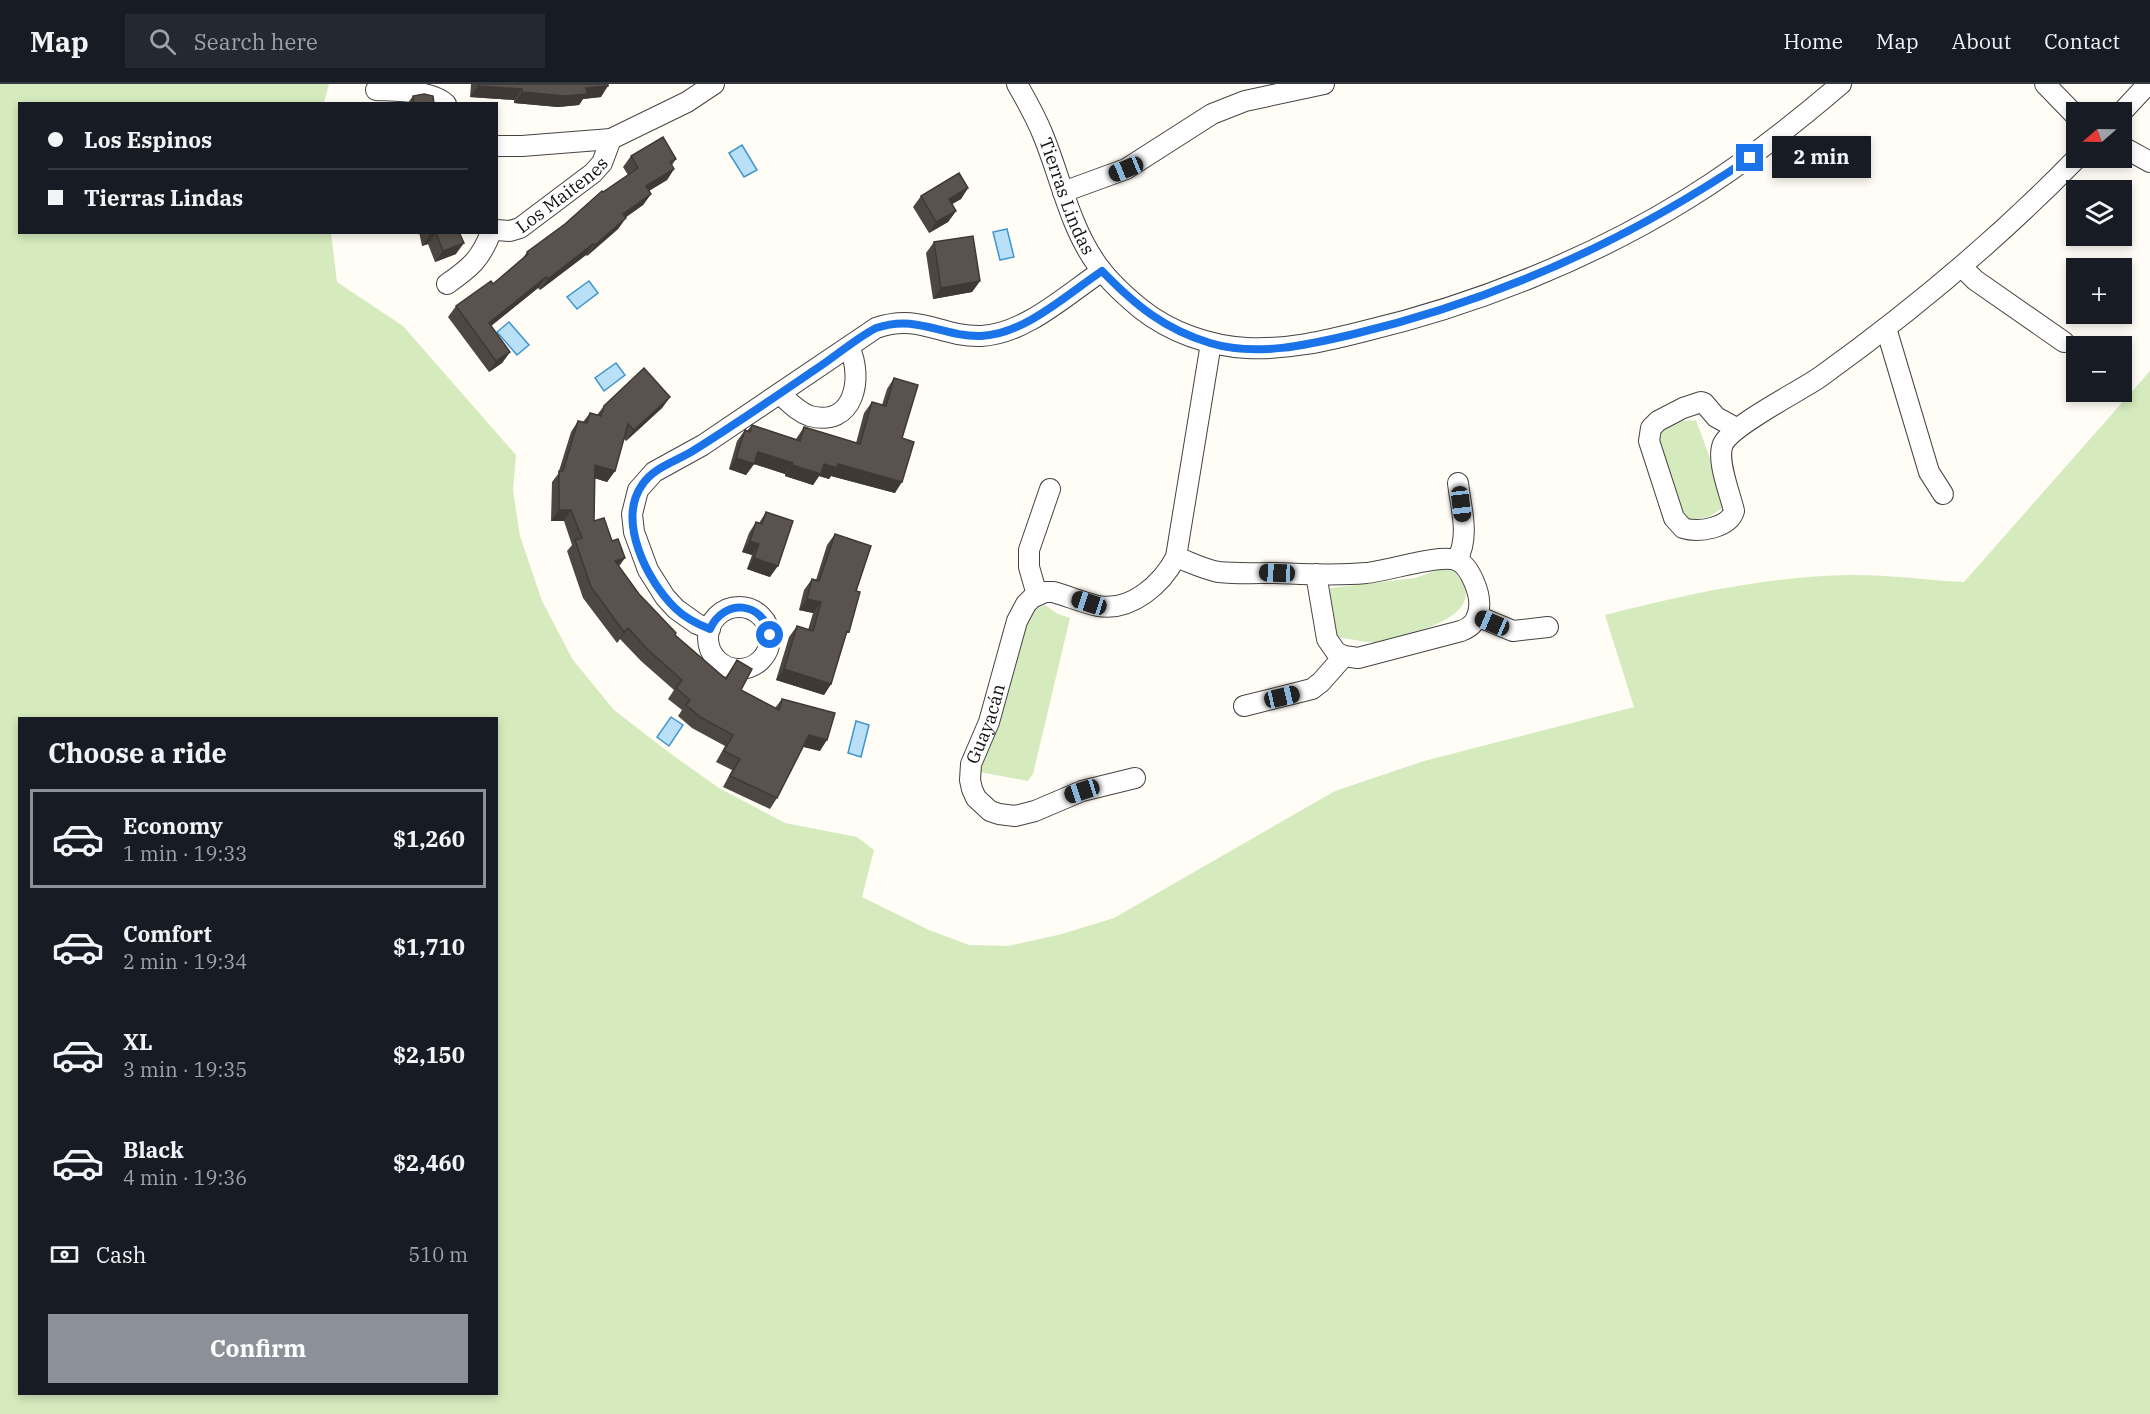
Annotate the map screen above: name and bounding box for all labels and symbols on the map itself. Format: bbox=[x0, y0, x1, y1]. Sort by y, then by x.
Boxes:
north arrow bbox=[2066, 102, 2132, 168]
street label: Tierras Lindas bbox=[1034, 134, 1100, 259]
callout: 2 min bbox=[1771, 137, 1870, 179]
route end bbox=[1736, 144, 1763, 171]
street label: Los Maitenes bbox=[511, 152, 613, 238]
car bbox=[1106, 154, 1146, 184]
car bbox=[1450, 485, 1472, 523]
car bbox=[1259, 563, 1295, 583]
car bbox=[1069, 589, 1109, 617]
car bbox=[1472, 608, 1512, 638]
route start bbox=[756, 621, 783, 648]
street label: Guayacán bbox=[960, 681, 1010, 767]
car bbox=[1262, 684, 1302, 710]
car bbox=[1062, 777, 1102, 805]

